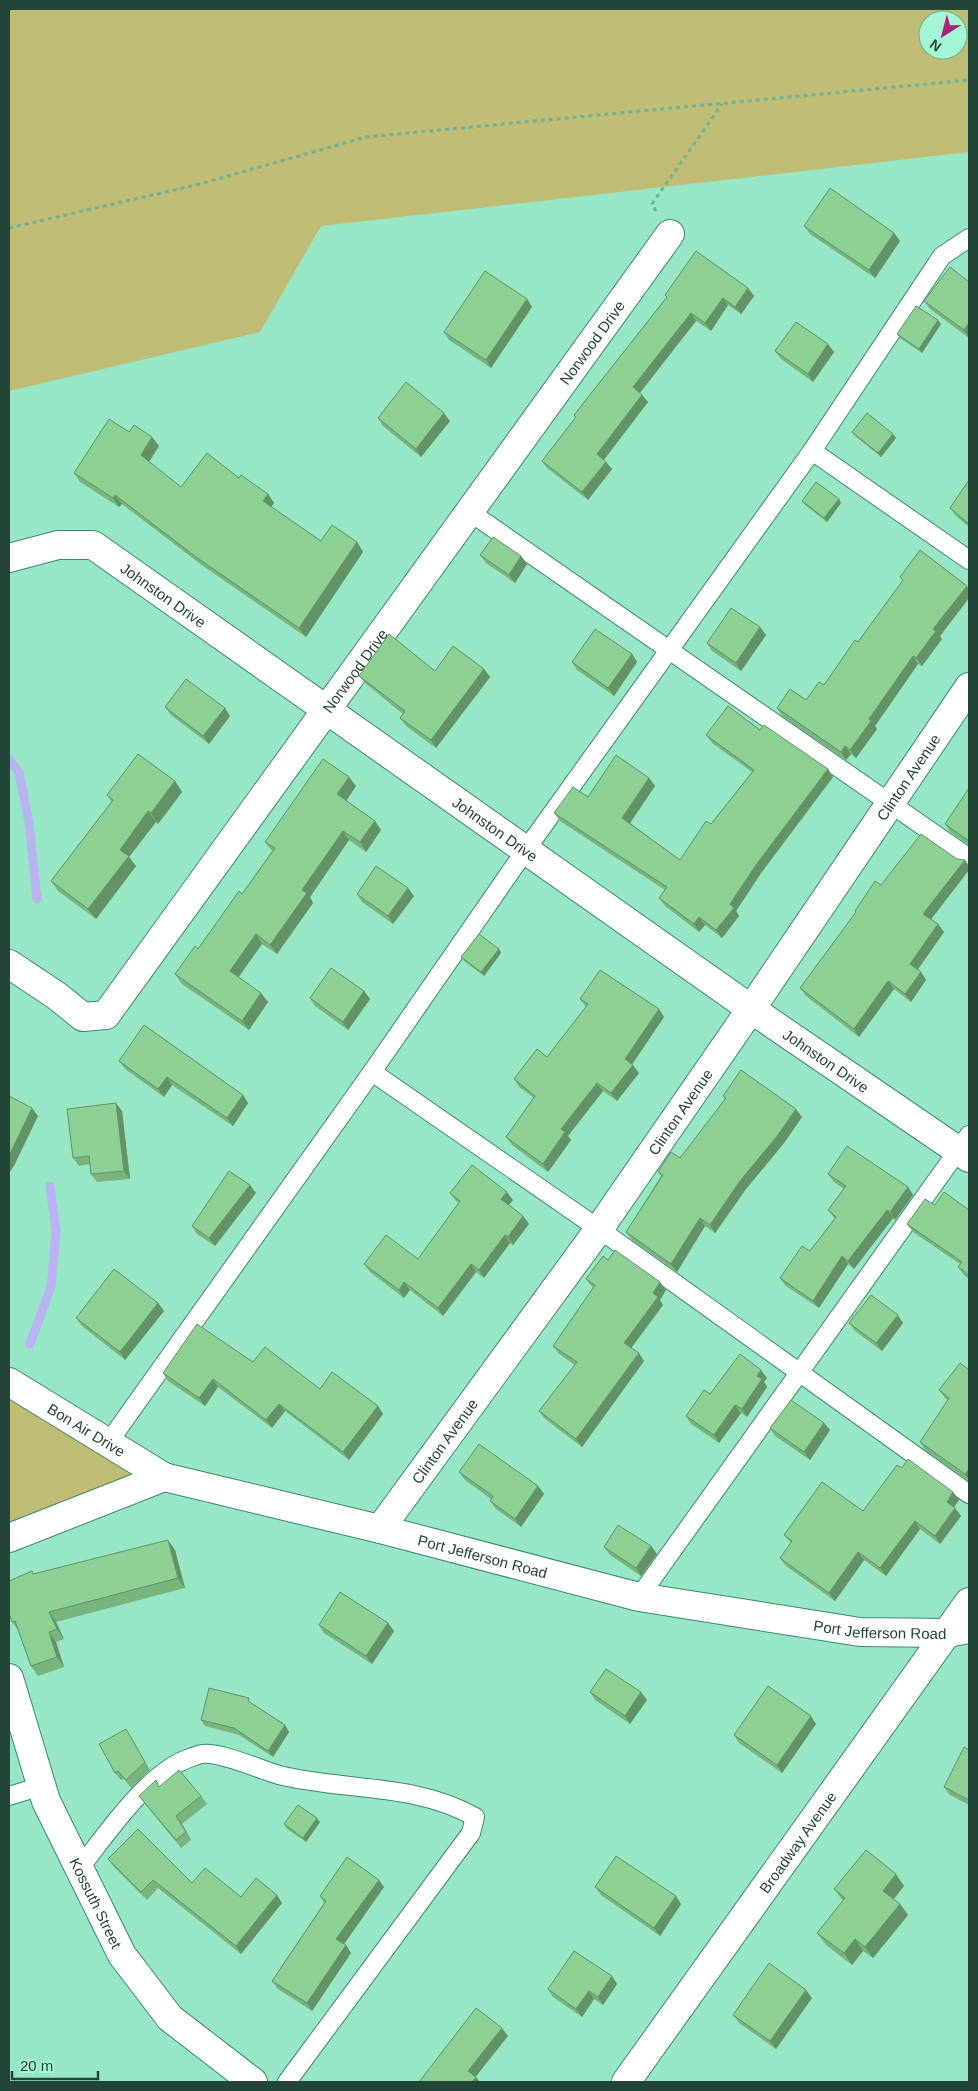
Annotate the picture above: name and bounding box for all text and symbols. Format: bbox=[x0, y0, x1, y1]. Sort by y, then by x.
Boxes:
north arrow bbox=[918, 10, 968, 60]
text: N bbox=[927, 36, 944, 55]
street label: Norwood Drive bbox=[556, 297, 628, 387]
street label: Johnston Drive bbox=[118, 559, 209, 631]
street label: Norwood Drive bbox=[319, 625, 391, 716]
street label: Clinton Avenue bbox=[873, 731, 943, 823]
street label: Johnston Drive bbox=[450, 793, 541, 865]
street label: Johnston Drive bbox=[780, 1025, 872, 1096]
street label: Clinton Avenue bbox=[644, 1065, 716, 1158]
street label: Clinton Avenue bbox=[408, 1395, 481, 1487]
street label: Bon Air Drive bbox=[45, 1399, 128, 1460]
street label: Port Jefferson Road bbox=[416, 1531, 549, 1581]
street label: Port Jefferson Road bbox=[812, 1616, 946, 1641]
street label: Broadway Avenue bbox=[756, 1788, 840, 1896]
street label: Kossuth Street bbox=[67, 1855, 126, 1951]
scale bar bbox=[12, 2048, 99, 2080]
text: 20 m bbox=[20, 2057, 53, 2074]

